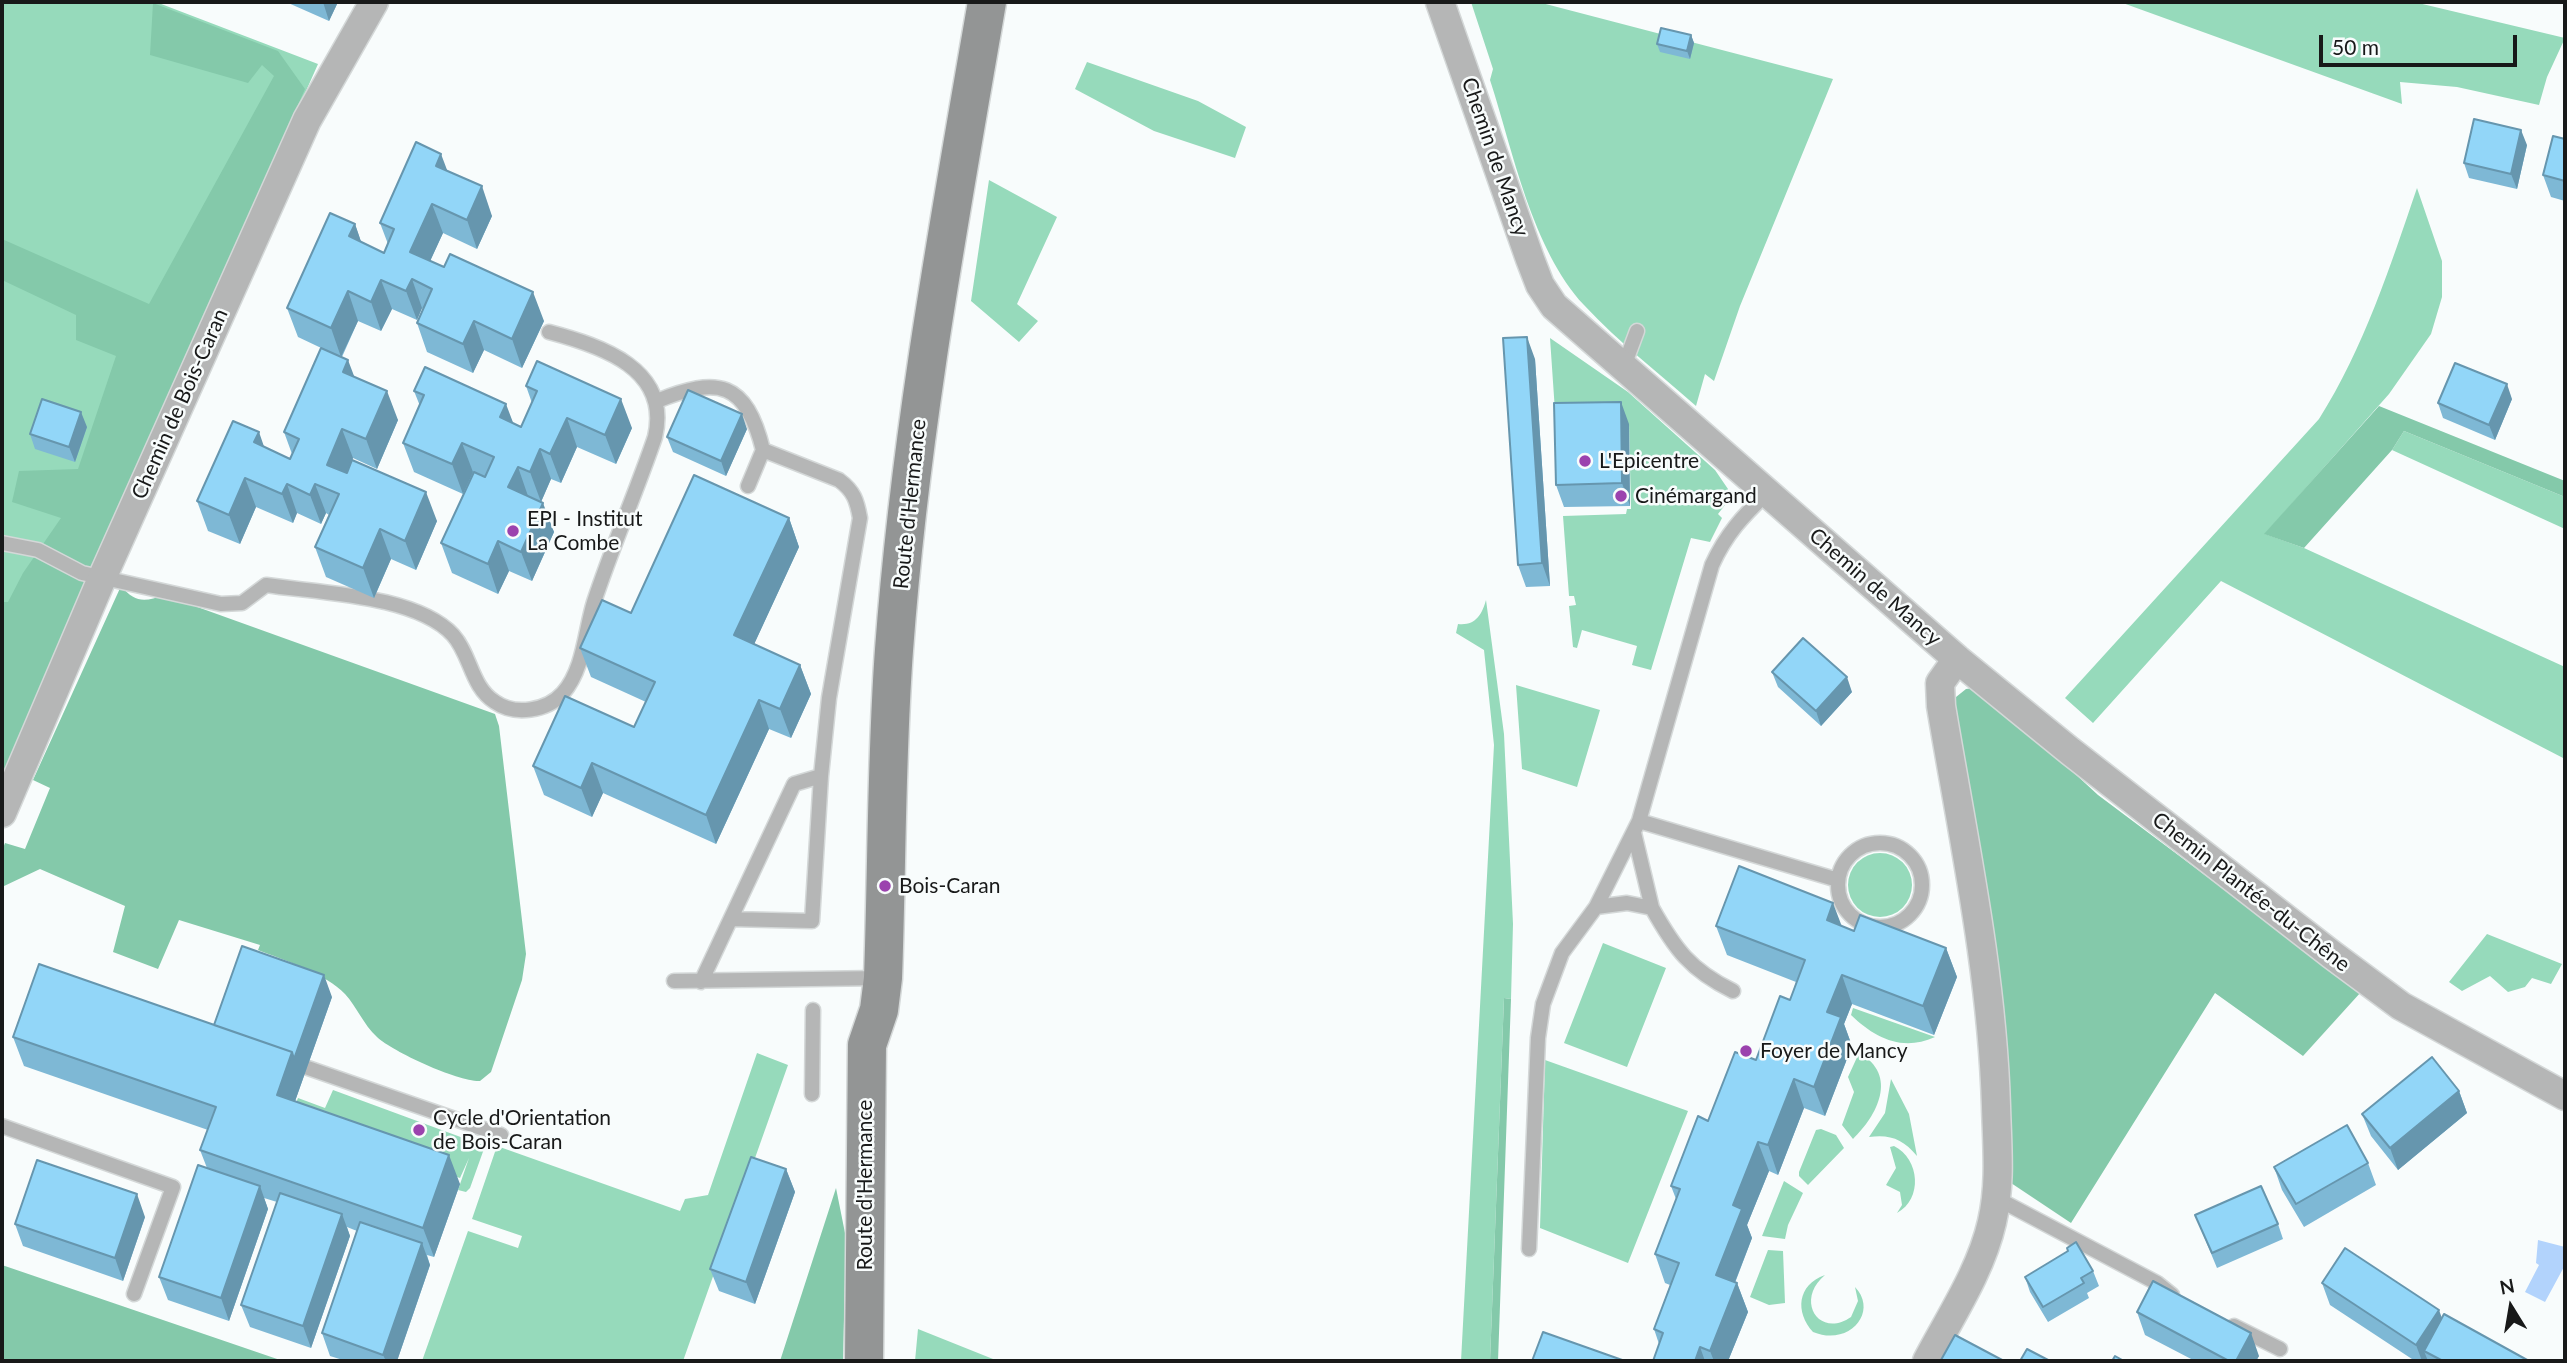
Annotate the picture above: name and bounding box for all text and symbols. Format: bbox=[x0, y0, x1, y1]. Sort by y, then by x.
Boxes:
scale bar bbox=[2322, 21, 2520, 65]
text: 50 m bbox=[2332, 34, 2379, 59]
street label: Chemin de Mancy bbox=[1456, 74, 1534, 240]
street label: Chemin de Bois-Caran bbox=[127, 305, 233, 503]
street label: Route d'Hermance bbox=[889, 418, 931, 590]
place label: L'Epicentre bbox=[1599, 448, 1699, 474]
marker: L'Epicentre bbox=[1577, 453, 1593, 469]
place label: Cinémargand bbox=[1635, 483, 1757, 509]
marker: Cinémargand bbox=[1613, 488, 1629, 504]
place label: EPI - Institut La Combe bbox=[527, 506, 642, 556]
marker: EPI - Institut La Combe bbox=[505, 523, 521, 539]
street label: Chemin de Mancy bbox=[1804, 523, 1946, 651]
street label: Chemin Plantée-du-Chêne bbox=[2147, 807, 2355, 977]
place label: Bois-Caran bbox=[899, 873, 1000, 899]
marker: Bois-Caran bbox=[877, 878, 893, 894]
place label: Foyer de Mancy bbox=[1760, 1038, 1908, 1064]
marker: Foyer de Mancy bbox=[1738, 1043, 1754, 1059]
street label: Route d'Hermance bbox=[852, 1100, 878, 1270]
place label: Cycle d'Orientation de Bois-Caran bbox=[433, 1105, 611, 1155]
marker: Cycle d'Orientation de Bois-Caran bbox=[411, 1122, 427, 1138]
north arrow bbox=[2476, 1272, 2546, 1342]
text: N bbox=[2498, 1273, 2516, 1299]

